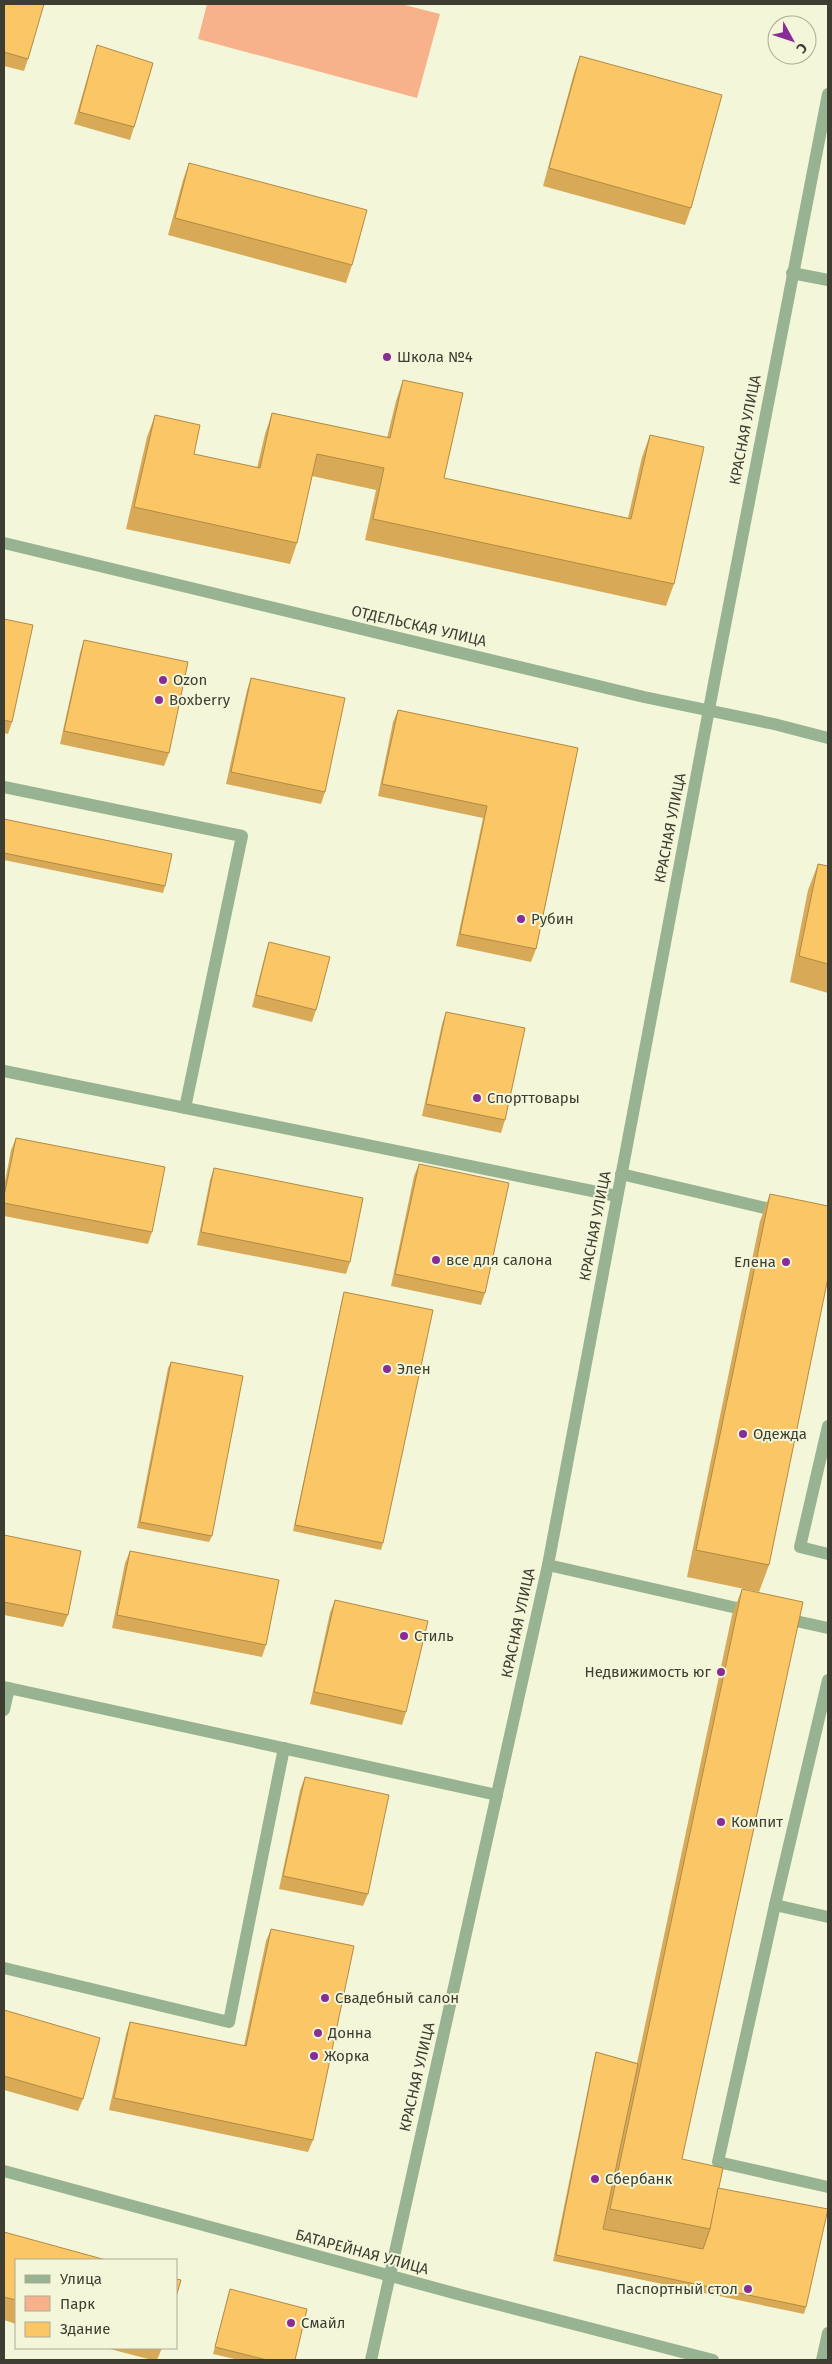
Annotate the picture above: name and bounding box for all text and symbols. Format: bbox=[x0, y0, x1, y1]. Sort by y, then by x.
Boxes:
north arrow bbox=[767, 15, 817, 65]
text: С bbox=[792, 39, 811, 57]
place label: Школа №4 bbox=[397, 348, 473, 366]
marker: Школа №4 bbox=[381, 351, 393, 363]
street label: КРАСНАЯ УЛИЦА bbox=[725, 373, 765, 487]
street label: ОТДЕЛЬСКАЯ УЛИЦА bbox=[350, 602, 489, 650]
place label: Ozon bbox=[173, 671, 207, 689]
marker: Ozon bbox=[157, 674, 169, 686]
place label: Boxberry bbox=[169, 691, 231, 709]
marker: Boxberry bbox=[153, 694, 165, 706]
street label: КРАСНАЯ УЛИЦА bbox=[650, 771, 690, 885]
place label: Рубин bbox=[531, 910, 574, 928]
marker: Рубин bbox=[515, 913, 527, 925]
place label: Спорттовары bbox=[487, 1089, 580, 1107]
marker: Спорттовары bbox=[471, 1092, 483, 1104]
street label: КРАСНАЯ УЛИЦА bbox=[575, 1169, 615, 1283]
place label: все для салона bbox=[446, 1251, 552, 1269]
place label: Елена bbox=[734, 1253, 776, 1271]
marker: все для салона bbox=[430, 1254, 442, 1266]
marker: Елена bbox=[780, 1256, 792, 1268]
place label: Элен bbox=[397, 1360, 431, 1378]
marker: Элен bbox=[381, 1363, 393, 1375]
place label: Одежда bbox=[753, 1425, 807, 1443]
marker: Одежда bbox=[737, 1428, 749, 1440]
street label: КРАСНАЯ УЛИЦА bbox=[498, 1566, 539, 1680]
place label: Стиль bbox=[414, 1627, 454, 1645]
marker: Стиль bbox=[398, 1630, 410, 1642]
place label: Недвижимость юг bbox=[584, 1663, 712, 1681]
marker: Недвижимость юг bbox=[715, 1666, 727, 1678]
place label: Компит bbox=[731, 1813, 783, 1831]
marker: Компит bbox=[715, 1816, 727, 1828]
place label: Свадебный салон bbox=[335, 1989, 459, 2007]
marker: Свадебный салон bbox=[319, 1992, 331, 2004]
street label: КРАСНАЯ УЛИЦА bbox=[396, 2020, 438, 2133]
place label: Донна bbox=[327, 2024, 372, 2042]
marker: Донна bbox=[312, 2027, 324, 2039]
place label: Жорка bbox=[324, 2047, 370, 2065]
marker: Жорка bbox=[308, 2050, 320, 2062]
place label: Сбербанк bbox=[605, 2170, 673, 2188]
marker: Сбербанк bbox=[589, 2173, 601, 2185]
street label: БАТАРЕЙНАЯ УЛИЦА bbox=[293, 2226, 431, 2279]
legend bbox=[15, 2259, 178, 2349]
text: Улица bbox=[60, 2270, 102, 2288]
place label: Паспортный стол bbox=[616, 2280, 738, 2298]
marker: Паспортный стол bbox=[742, 2283, 754, 2295]
text: Парк bbox=[60, 2295, 95, 2313]
place label: Смайл bbox=[301, 2314, 345, 2332]
marker: Смайл bbox=[285, 2317, 297, 2329]
text: Здание bbox=[60, 2320, 110, 2338]

